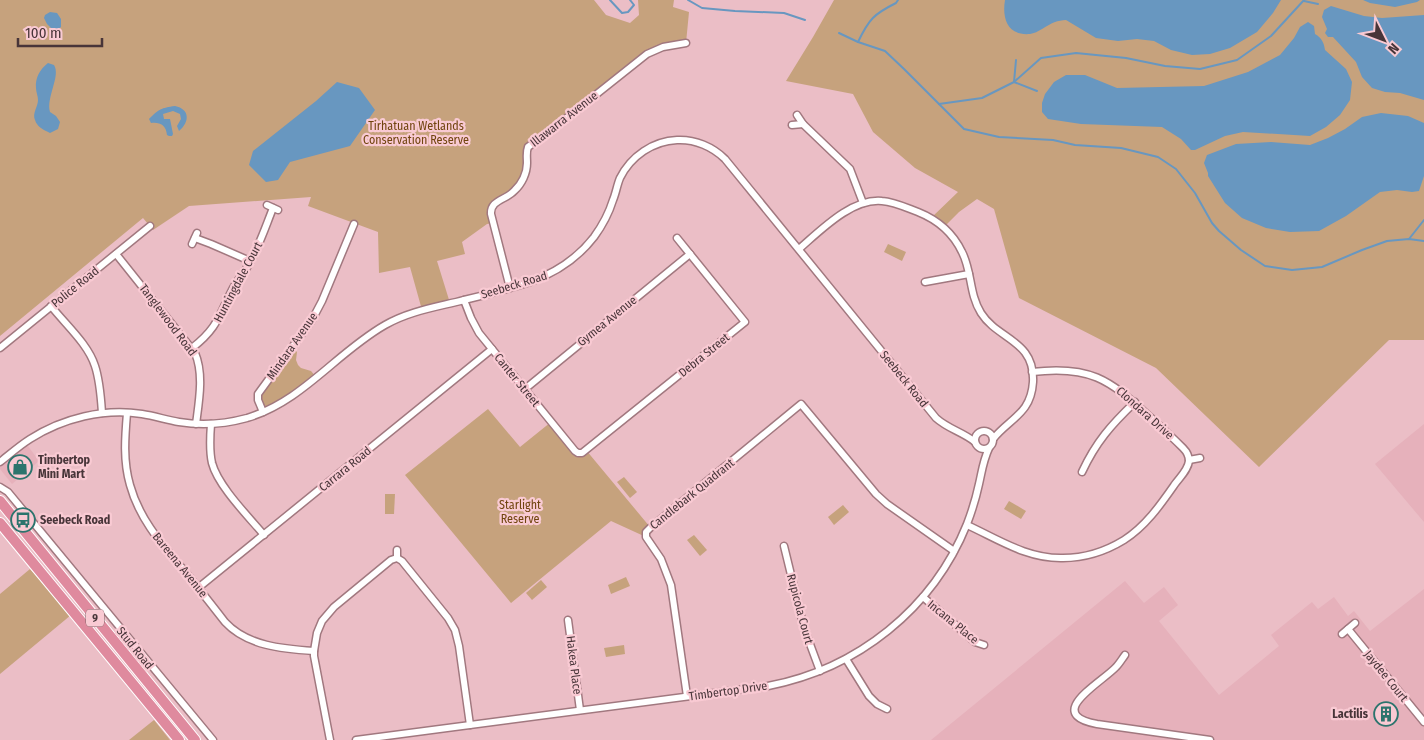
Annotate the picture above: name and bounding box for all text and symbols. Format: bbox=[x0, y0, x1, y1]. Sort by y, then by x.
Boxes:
scale bar bbox=[18, 15, 101, 47]
north arrow bbox=[1359, 15, 1409, 65]
text: 100 m bbox=[25, 24, 62, 42]
text: N bbox=[1384, 40, 1402, 57]
street label: Illawarra Avenue bbox=[528, 88, 601, 150]
park label: Tirhatuan Wetlands Conservation Reserve bbox=[363, 119, 469, 147]
street label: Huntingdale Court bbox=[211, 239, 265, 325]
street label: Police Road bbox=[48, 264, 102, 310]
street label: Seebeck Road bbox=[479, 268, 549, 302]
street label: Tanglewood Road bbox=[136, 281, 200, 359]
street label: Gymea Avenue bbox=[575, 293, 639, 349]
street label: Mindara Avenue bbox=[264, 310, 320, 382]
street label: Debra Street bbox=[676, 330, 732, 380]
street label: Seebeck Road bbox=[877, 348, 931, 410]
street label: Canter Street bbox=[491, 351, 543, 409]
street label: Clondara Drive bbox=[1114, 384, 1176, 442]
street label: Carrara Road bbox=[316, 444, 374, 494]
place label: Timbertop Mini Mart bbox=[38, 453, 91, 481]
shop icon: Timbertop Mini Mart bbox=[7, 454, 33, 480]
street label: Candlebark Quadrant bbox=[647, 456, 737, 532]
park label: Starlight Reserve bbox=[499, 498, 541, 526]
bus stop icon: Seebeck Road bbox=[10, 507, 36, 533]
place label: Seebeck Road bbox=[40, 513, 110, 527]
street label: Bareena Avenue bbox=[150, 530, 210, 600]
street label: Rupicola Court bbox=[784, 573, 816, 646]
street label: Incana Place bbox=[925, 597, 981, 647]
road number: 9 bbox=[86, 610, 104, 626]
street label: Stud Road bbox=[114, 624, 156, 672]
street label: Hakea Place bbox=[563, 635, 585, 695]
street label: Jaydee Court bbox=[1361, 648, 1411, 705]
street label: Timbertop Drive bbox=[688, 679, 768, 703]
building icon: Lactilis bbox=[1373, 701, 1399, 727]
place label: Lactilis bbox=[1332, 707, 1369, 721]

